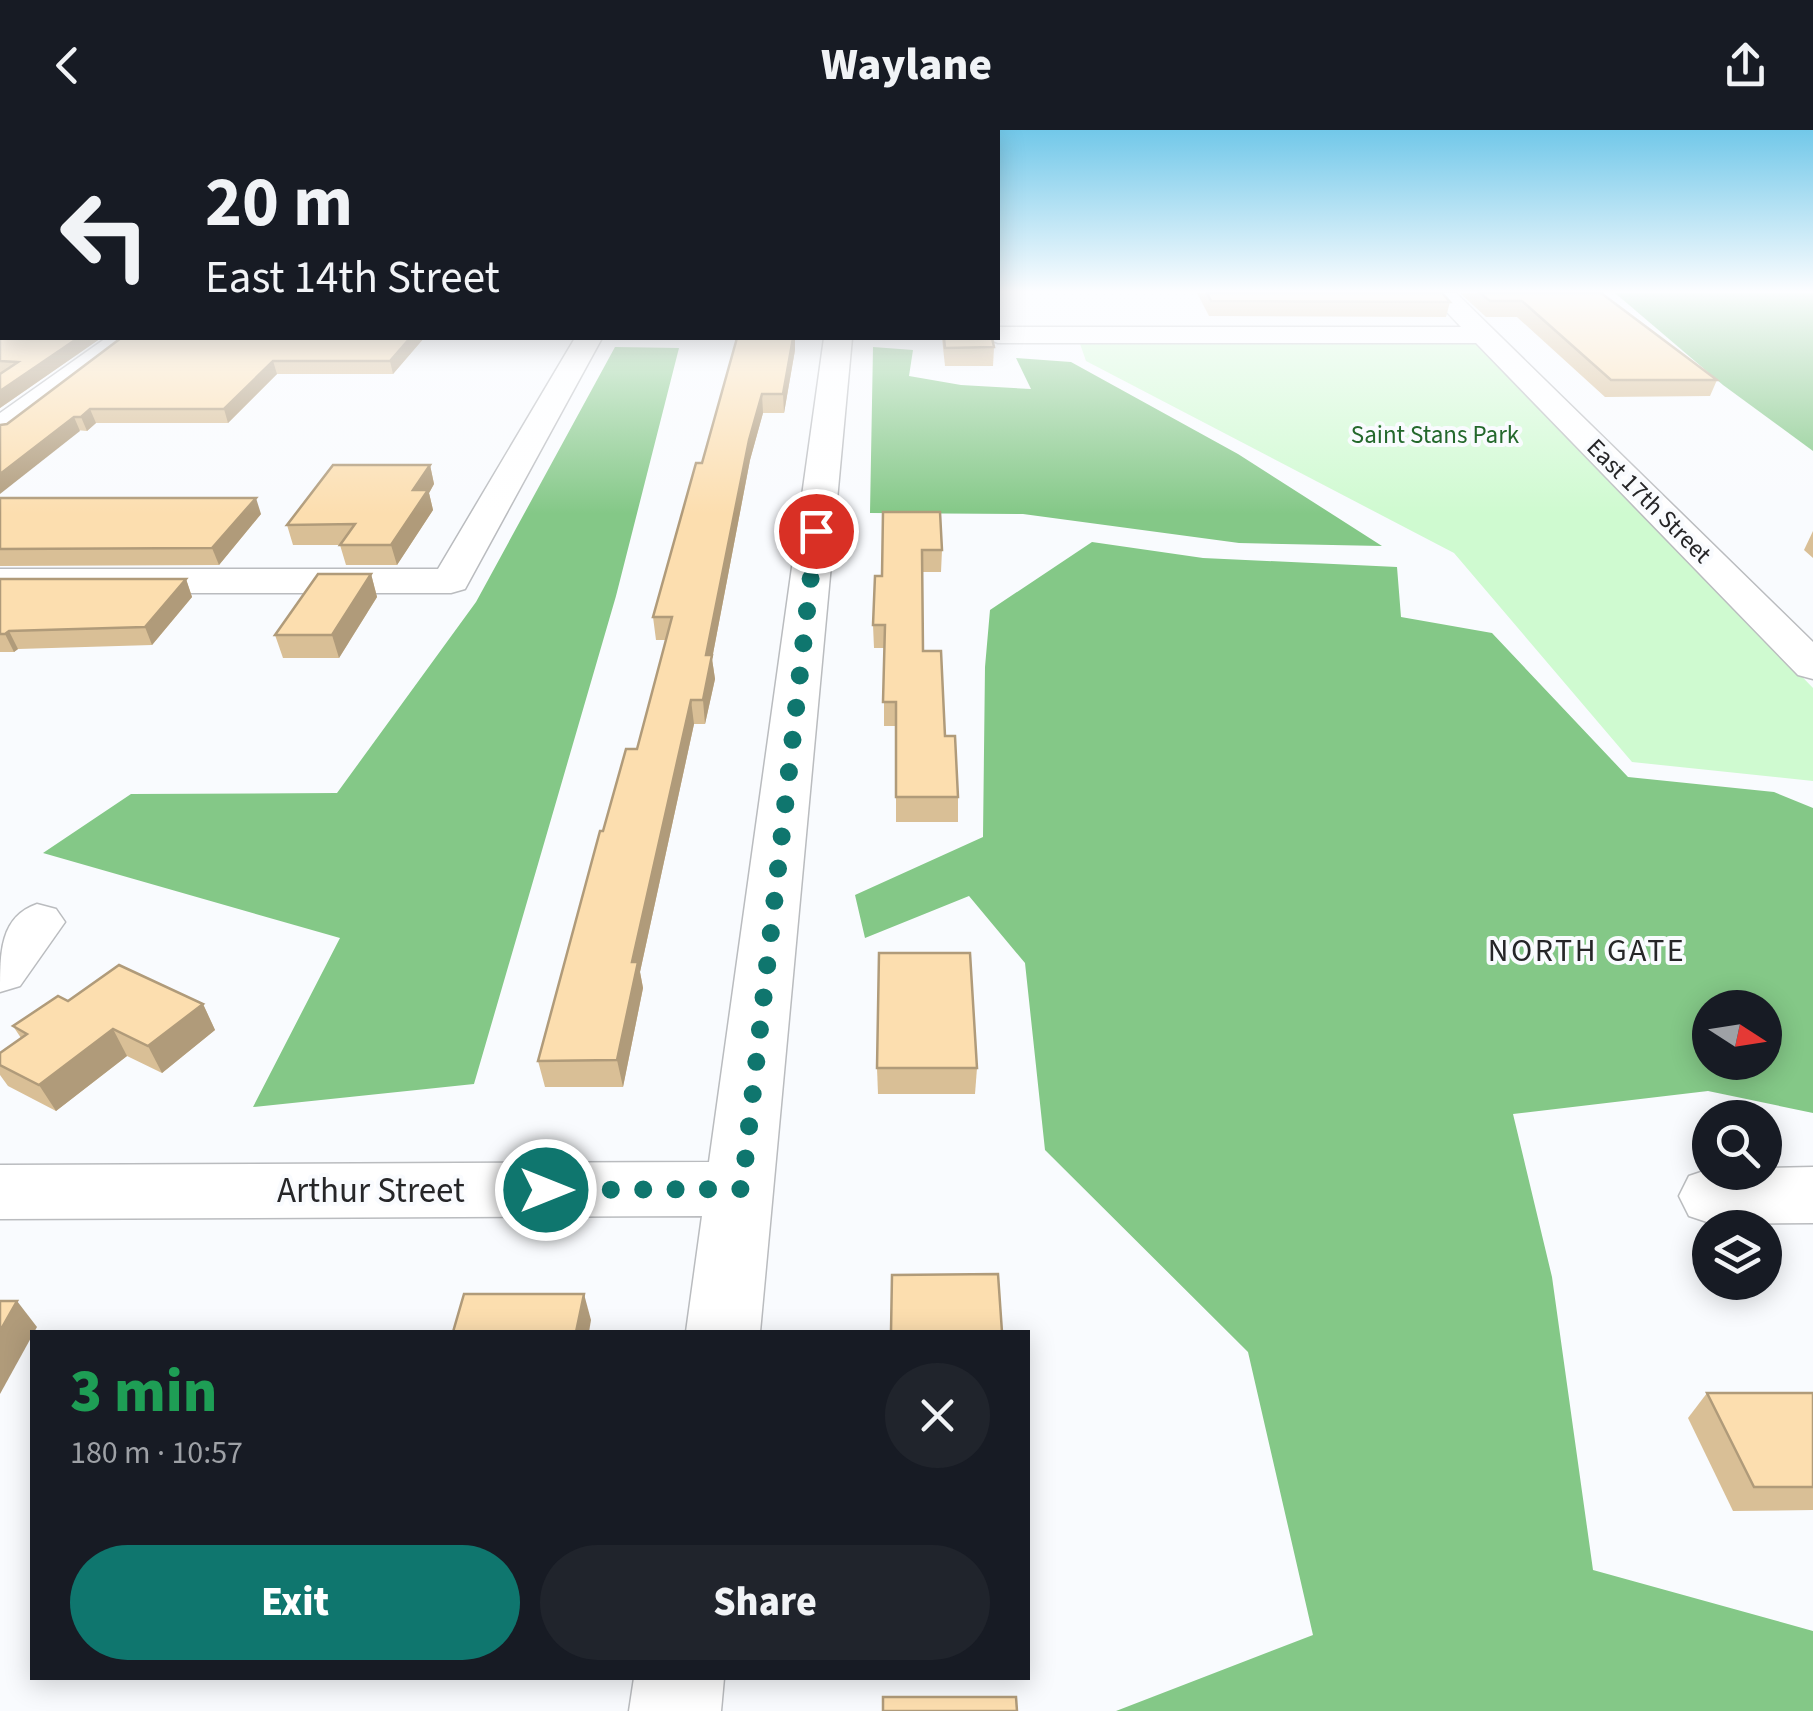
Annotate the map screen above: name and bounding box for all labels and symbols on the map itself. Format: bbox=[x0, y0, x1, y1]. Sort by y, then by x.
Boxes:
park label: Saint Stans Park bbox=[1351, 417, 1520, 453]
street label: East 17th Street bbox=[1578, 430, 1720, 572]
pin bbox=[774, 489, 859, 574]
district label: NORTH GATE bbox=[1488, 928, 1686, 974]
north arrow bbox=[1692, 990, 1782, 1080]
position arrow bbox=[494, 1138, 598, 1242]
street label: Arthur Street bbox=[277, 1166, 465, 1216]

